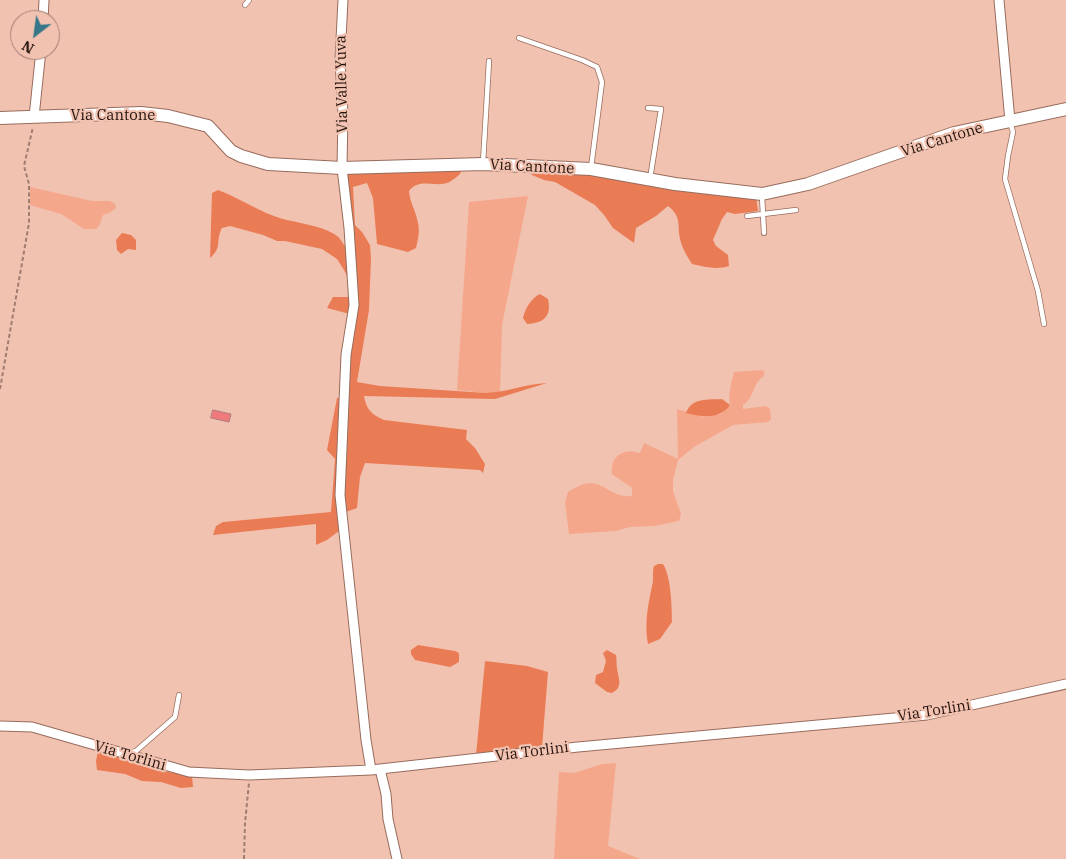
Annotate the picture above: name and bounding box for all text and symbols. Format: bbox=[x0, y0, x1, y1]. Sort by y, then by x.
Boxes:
north arrow bbox=[10, 10, 60, 60]
street label: Via Valle Yuva bbox=[332, 35, 352, 133]
text: N bbox=[19, 37, 37, 58]
street label: Via Cantone bbox=[71, 107, 155, 125]
street label: Via Cantone bbox=[899, 119, 985, 161]
street label: Via Cantone bbox=[489, 156, 575, 178]
street label: Via Torlini bbox=[896, 696, 972, 726]
street label: Via Torlini bbox=[92, 737, 168, 775]
street label: Via Torlini bbox=[494, 739, 570, 765]

